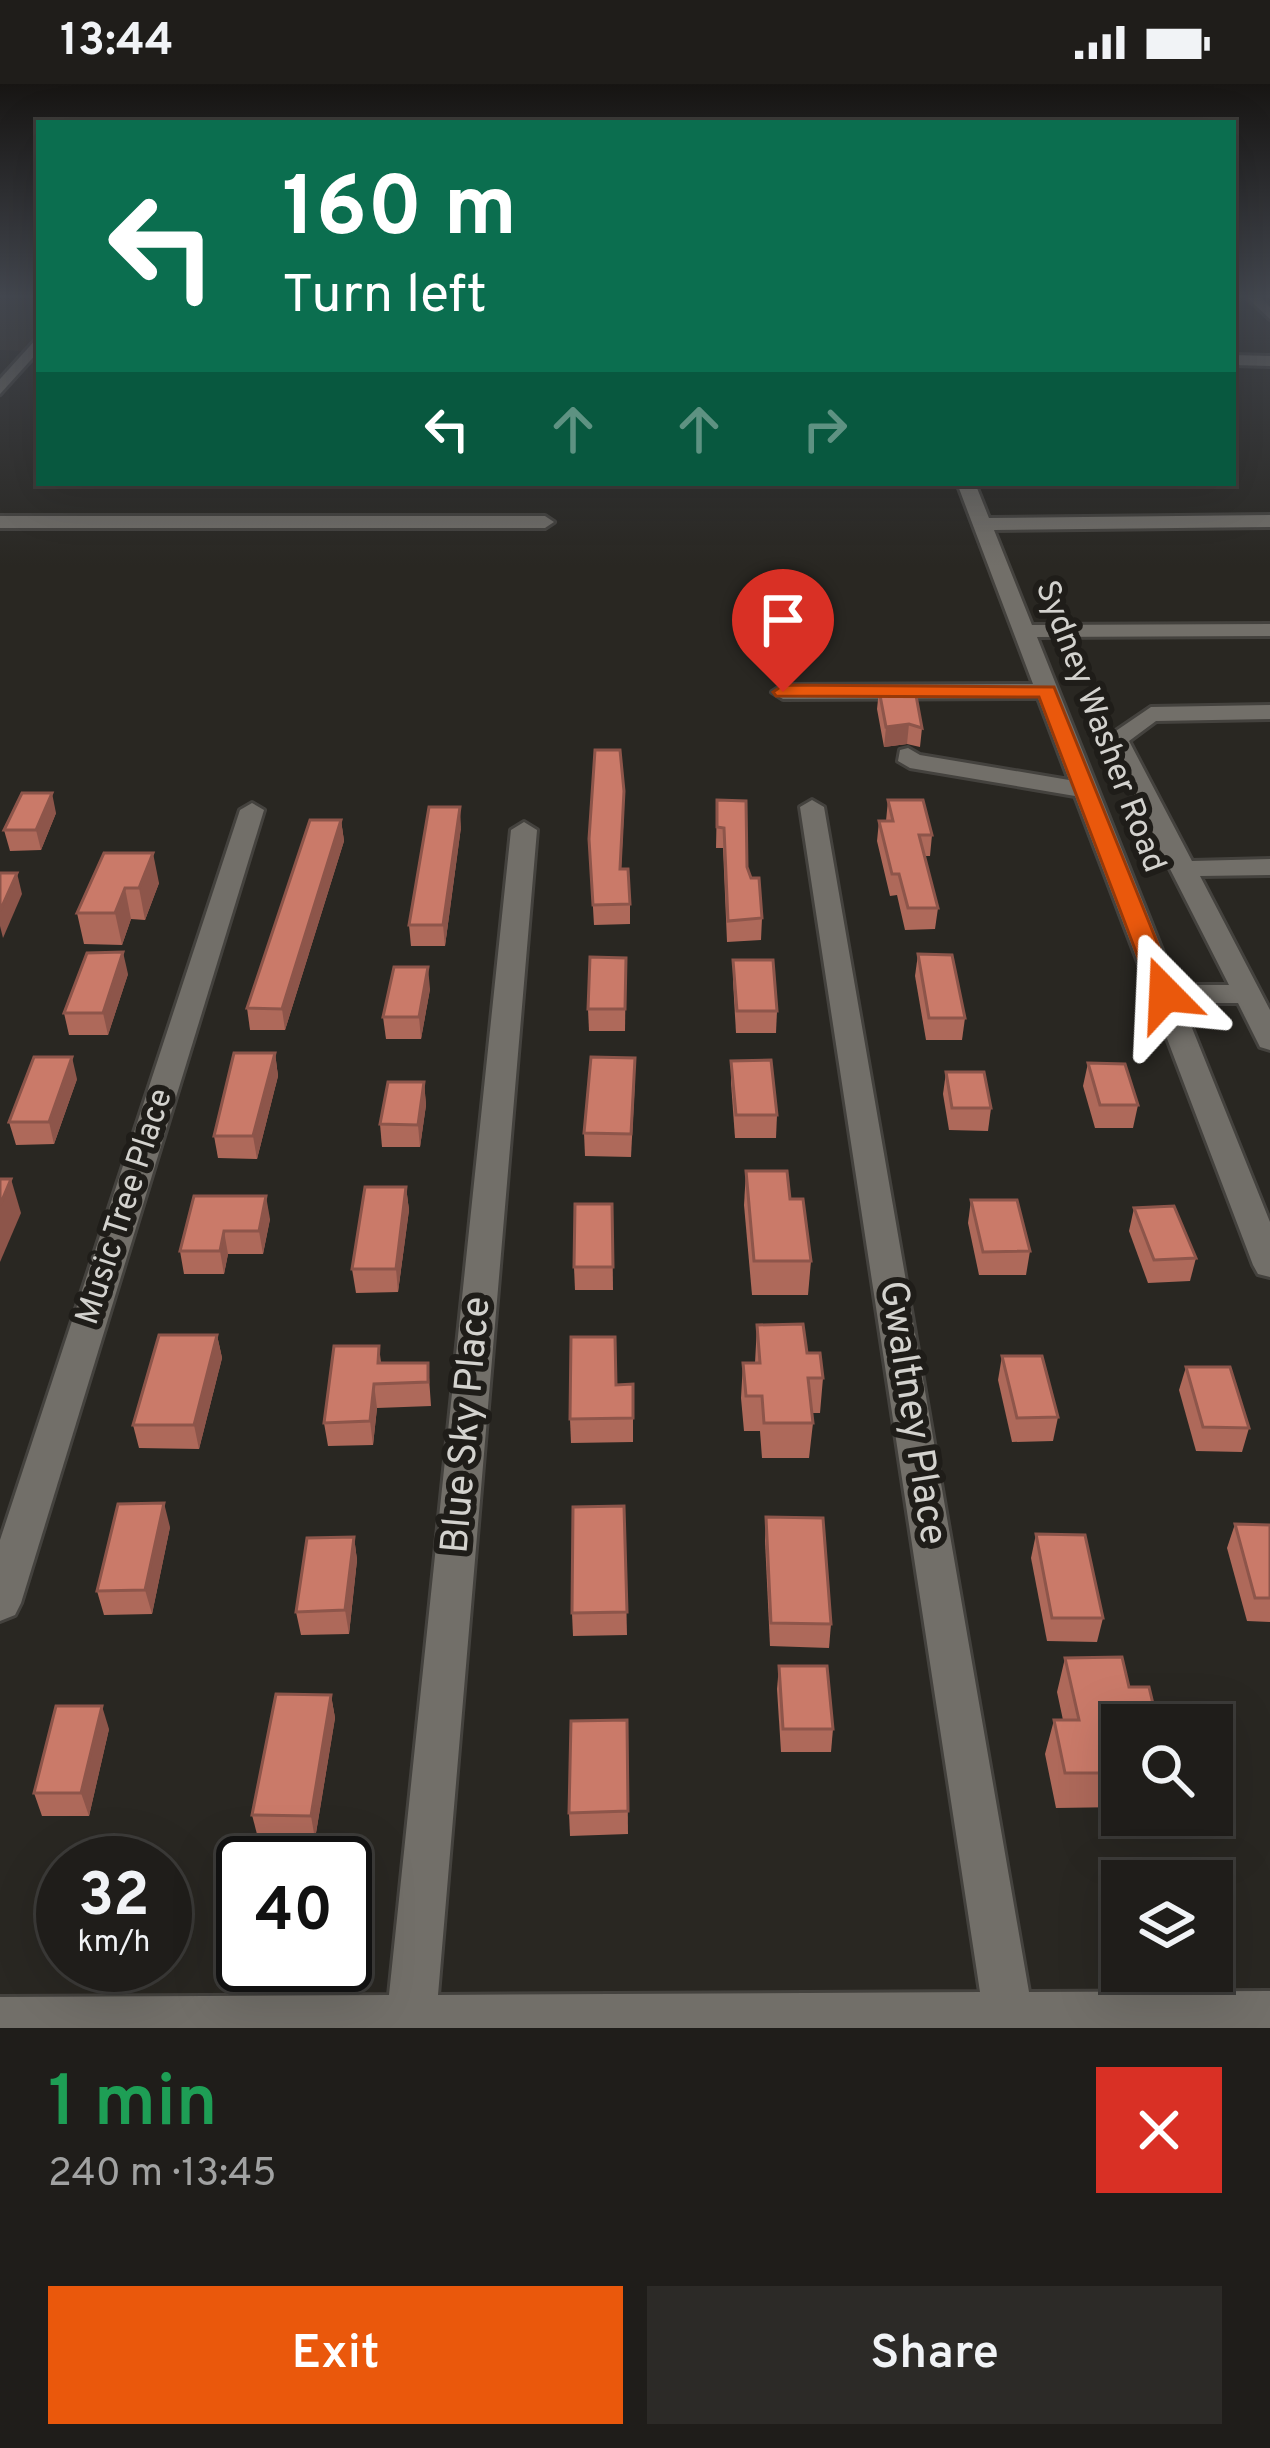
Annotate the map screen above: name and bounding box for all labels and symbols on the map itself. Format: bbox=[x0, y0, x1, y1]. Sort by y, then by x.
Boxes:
pin bbox=[732, 569, 834, 692]
street label: Sydney Washer Road bbox=[1024, 575, 1174, 879]
position arrow bbox=[1102, 931, 1228, 1057]
street label: Music Tree Place bbox=[68, 1084, 184, 1330]
street label: Gwaltney Place bbox=[866, 1277, 956, 1549]
street label: Blue Sky Place bbox=[432, 1295, 504, 1555]
speed limit sign: 40 bbox=[216, 1836, 372, 1992]

